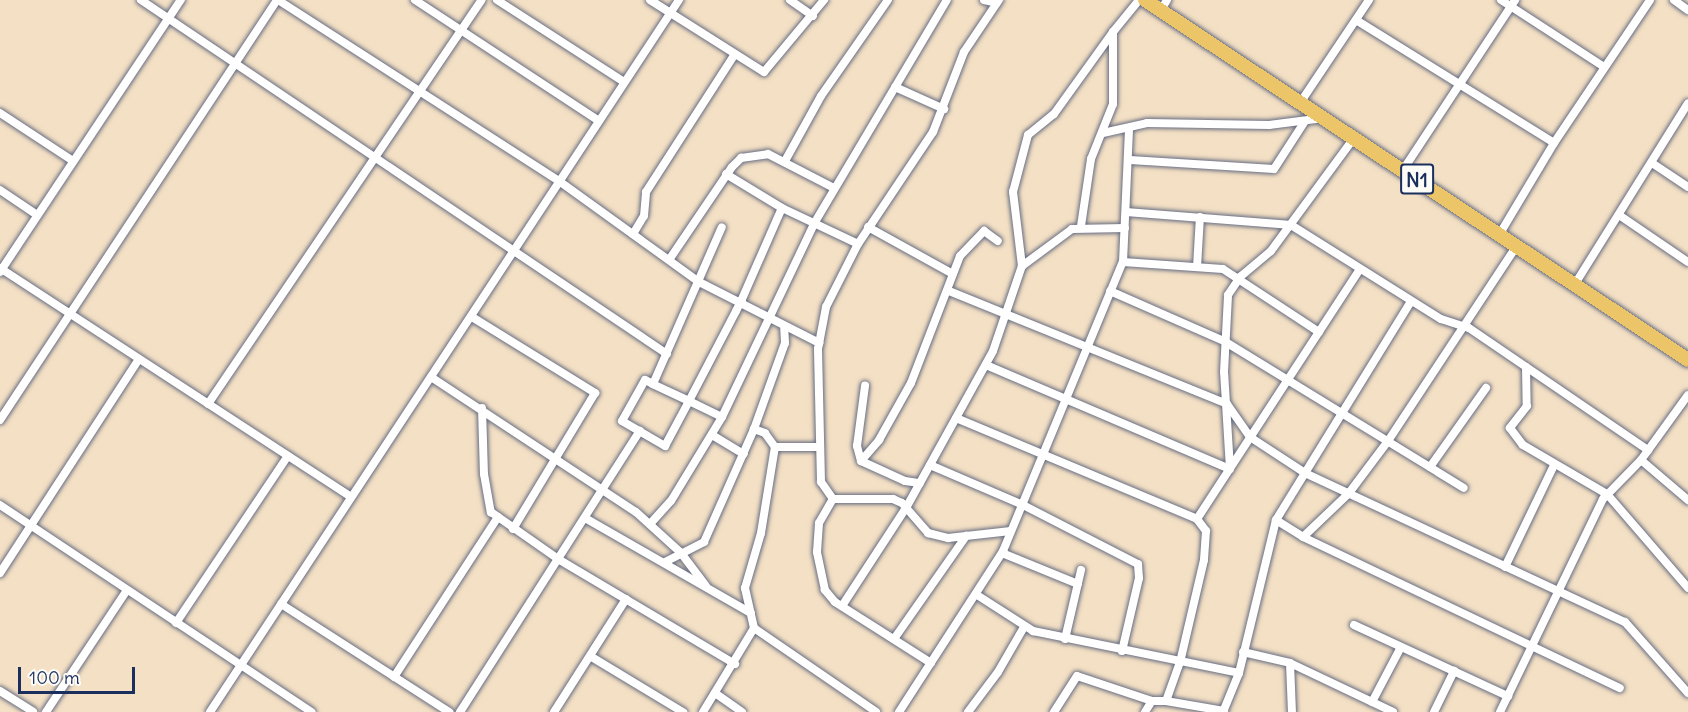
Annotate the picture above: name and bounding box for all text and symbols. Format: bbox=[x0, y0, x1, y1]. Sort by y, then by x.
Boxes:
road number: N1 bbox=[1399, 162, 1435, 196]
scale bar bbox=[21, 655, 138, 693]
text: 100 m bbox=[29, 666, 80, 689]

